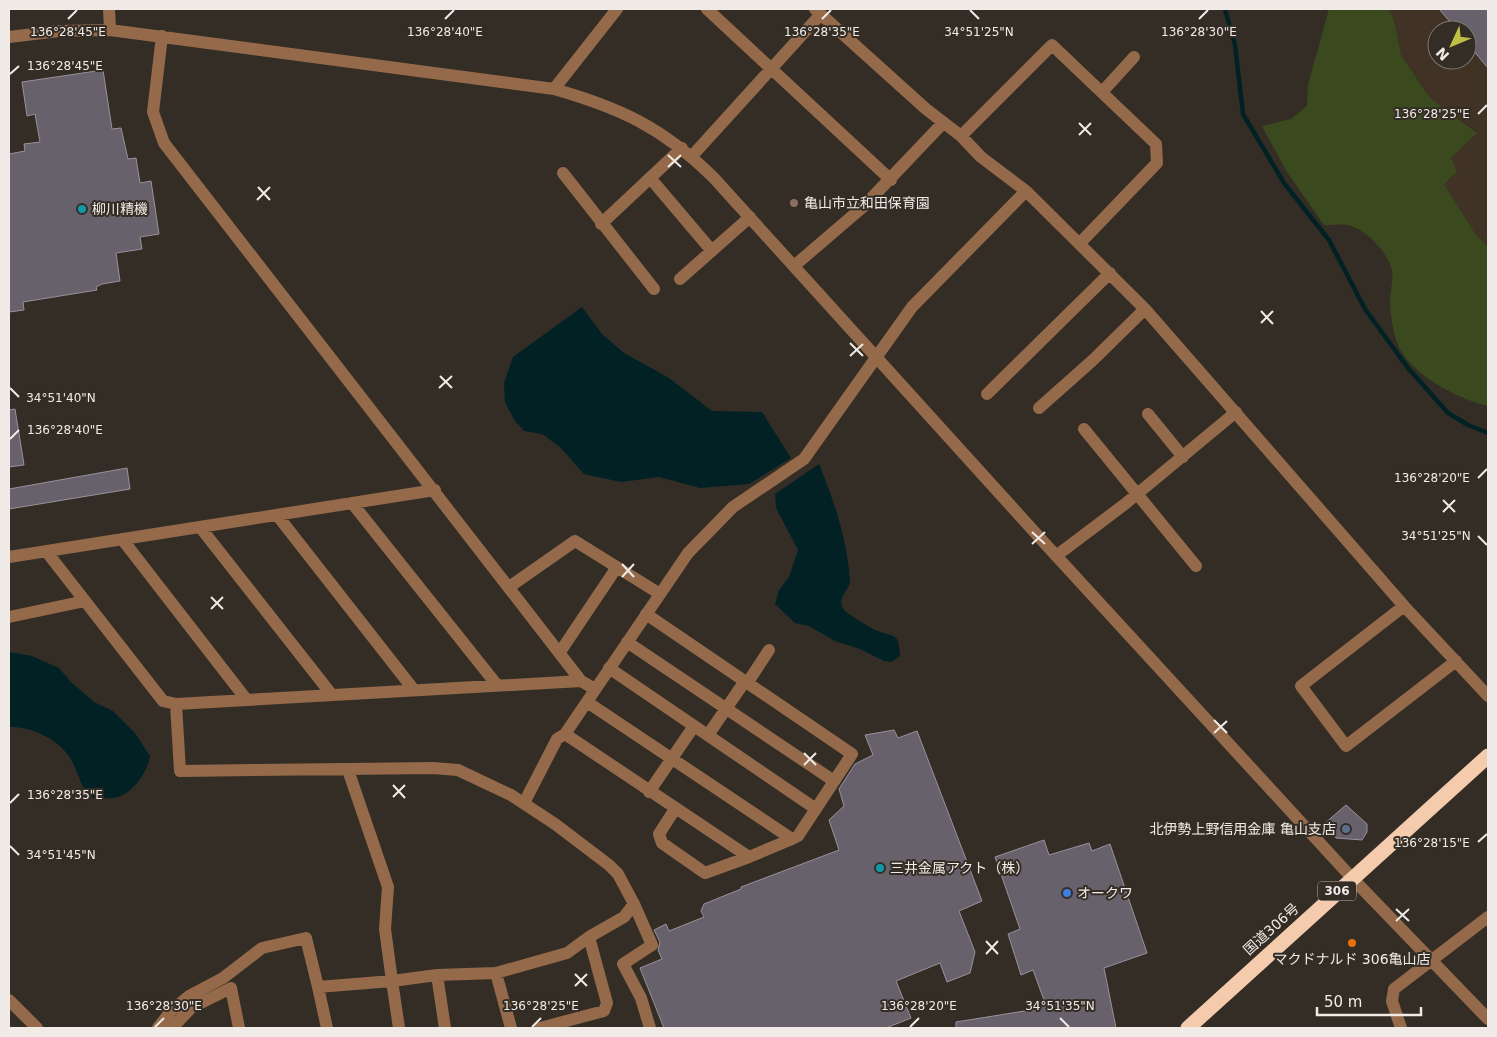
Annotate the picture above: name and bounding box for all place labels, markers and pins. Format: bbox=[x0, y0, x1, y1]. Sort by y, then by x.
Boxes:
place label: 亀山市立和田保育園 bbox=[804, 195, 930, 211]
marker: 亀山市立和田保育園 bbox=[788, 197, 800, 209]
place label: 柳川精機 bbox=[92, 201, 148, 217]
marker: 柳川精機 bbox=[76, 203, 88, 215]
place label: 北伊勢上野信用金庫 亀山支店 bbox=[1150, 821, 1336, 837]
marker: 北伊勢上野信用金庫 亀山支店 bbox=[1340, 823, 1352, 835]
place label: 三井金属アクト（株） bbox=[890, 860, 1029, 876]
marker: 三井金属アクト（株） bbox=[874, 862, 886, 874]
place label: オークワ bbox=[1077, 885, 1133, 901]
marker: オークワ bbox=[1061, 887, 1073, 899]
marker: マクドナルド 306亀山店 bbox=[1346, 937, 1358, 949]
place label: マクドナルド 306亀山店 bbox=[1273, 951, 1431, 967]

